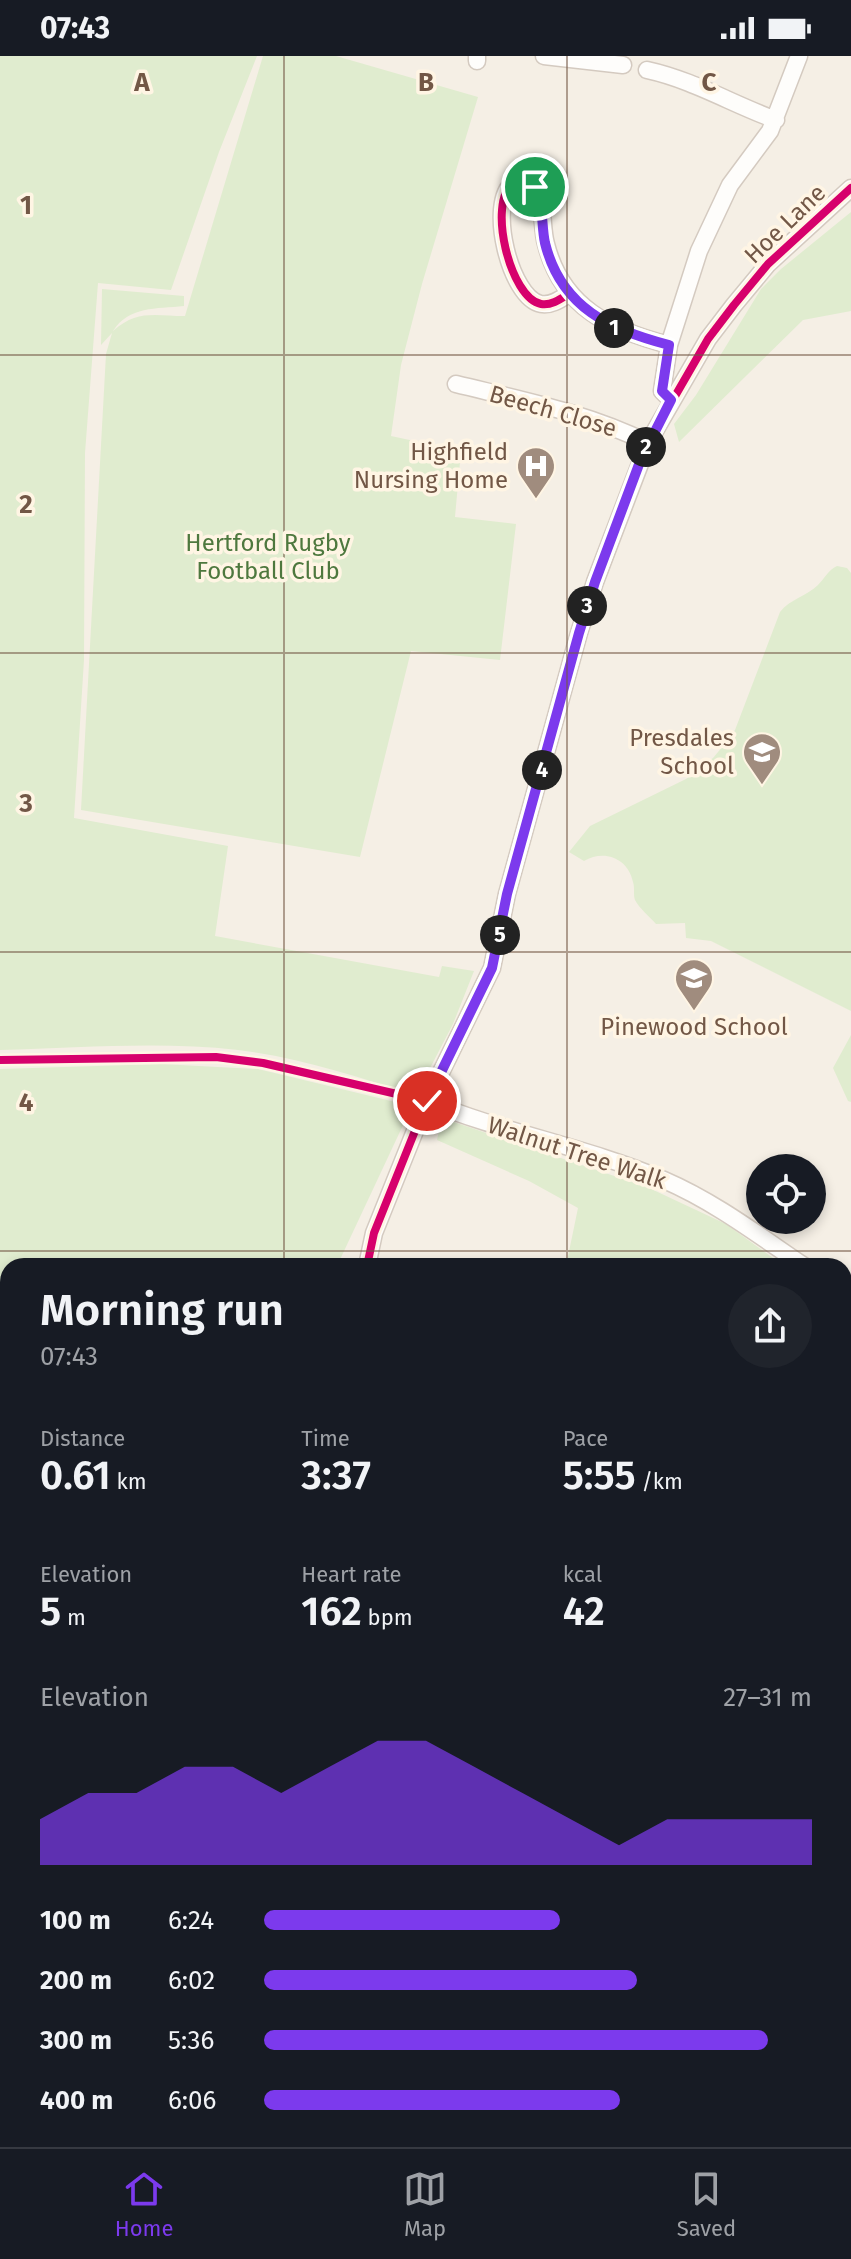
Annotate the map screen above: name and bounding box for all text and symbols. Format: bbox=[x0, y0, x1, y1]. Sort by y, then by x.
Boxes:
text: 07:43 bbox=[40, 10, 110, 46]
text: A bbox=[133, 67, 150, 98]
text: B bbox=[418, 67, 434, 98]
text: C bbox=[702, 67, 717, 98]
pin bbox=[501, 153, 569, 221]
icon: arrive bbox=[513, 165, 557, 209]
street label: Hoe Lane bbox=[739, 179, 831, 269]
text: 1 bbox=[20, 190, 32, 221]
pin: 1 bbox=[594, 308, 634, 348]
text: 1 bbox=[609, 314, 619, 341]
street label: Beech Close bbox=[486, 379, 620, 443]
pin: 2 bbox=[626, 427, 666, 467]
text: 2 bbox=[640, 433, 652, 460]
place label: Highfield Nursing Home bbox=[354, 438, 508, 494]
hospital icon: Highfield Nursing Home bbox=[515, 445, 557, 500]
text: 2 bbox=[19, 489, 33, 520]
park label: Hertford Rugby Football Club bbox=[185, 529, 351, 585]
pin: 3 bbox=[567, 586, 607, 626]
text: 3 bbox=[581, 592, 593, 619]
place label: Presdales School bbox=[629, 724, 734, 780]
school or university icon: Presdales School bbox=[741, 731, 783, 786]
pin: 4 bbox=[522, 750, 562, 790]
text: 4 bbox=[536, 756, 548, 783]
text: 3 bbox=[18, 788, 33, 819]
pin: 5 bbox=[480, 915, 520, 955]
text: 5 bbox=[494, 921, 506, 948]
school or university icon: Pinewood School bbox=[673, 957, 715, 1012]
place label: Pinewood School bbox=[600, 1013, 788, 1041]
pin bbox=[393, 1067, 461, 1135]
icon: check bbox=[405, 1079, 449, 1123]
text: 4 bbox=[19, 1087, 34, 1118]
street label: Walnut Tree Walk bbox=[484, 1111, 670, 1195]
map controls bbox=[746, 1154, 826, 1234]
button: locate bbox=[746, 1154, 826, 1234]
text: Morning run bbox=[40, 1284, 284, 1337]
button: share bbox=[728, 1284, 812, 1368]
text: 07:43 bbox=[40, 1341, 98, 1372]
text: Distance bbox=[40, 1425, 125, 1452]
text: Time bbox=[301, 1425, 350, 1452]
text: Pace bbox=[563, 1425, 608, 1452]
text: 0.61 bbox=[40, 1452, 111, 1500]
text: 3:37 bbox=[301, 1452, 371, 1500]
text: 5:55 bbox=[563, 1452, 636, 1500]
text: km bbox=[111, 1468, 147, 1495]
text: /km bbox=[636, 1468, 683, 1495]
text: Elevation bbox=[40, 1561, 132, 1588]
text: Heart rate bbox=[301, 1561, 402, 1588]
text: kcal bbox=[563, 1561, 602, 1588]
text: 5 bbox=[40, 1588, 61, 1636]
text: 162 bbox=[301, 1588, 362, 1636]
text: 42 bbox=[563, 1588, 605, 1636]
text: m bbox=[61, 1604, 86, 1631]
text: bpm bbox=[362, 1604, 413, 1631]
text: Elevation bbox=[40, 1682, 149, 1713]
text: 27–31 m bbox=[723, 1682, 812, 1713]
text: 100 m bbox=[40, 1905, 111, 1936]
text: 6:24 bbox=[168, 1905, 214, 1936]
text: 200 m bbox=[40, 1965, 112, 1996]
text: 6:02 bbox=[168, 1965, 215, 1996]
text: 300 m bbox=[40, 2025, 112, 2056]
text: 5:36 bbox=[168, 2025, 214, 2056]
text: 400 m bbox=[40, 2085, 113, 2116]
text: 6:06 bbox=[168, 2085, 216, 2116]
tab: Home bbox=[115, 2167, 173, 2242]
tab: Map bbox=[403, 2167, 447, 2242]
tab: Saved bbox=[677, 2167, 736, 2242]

